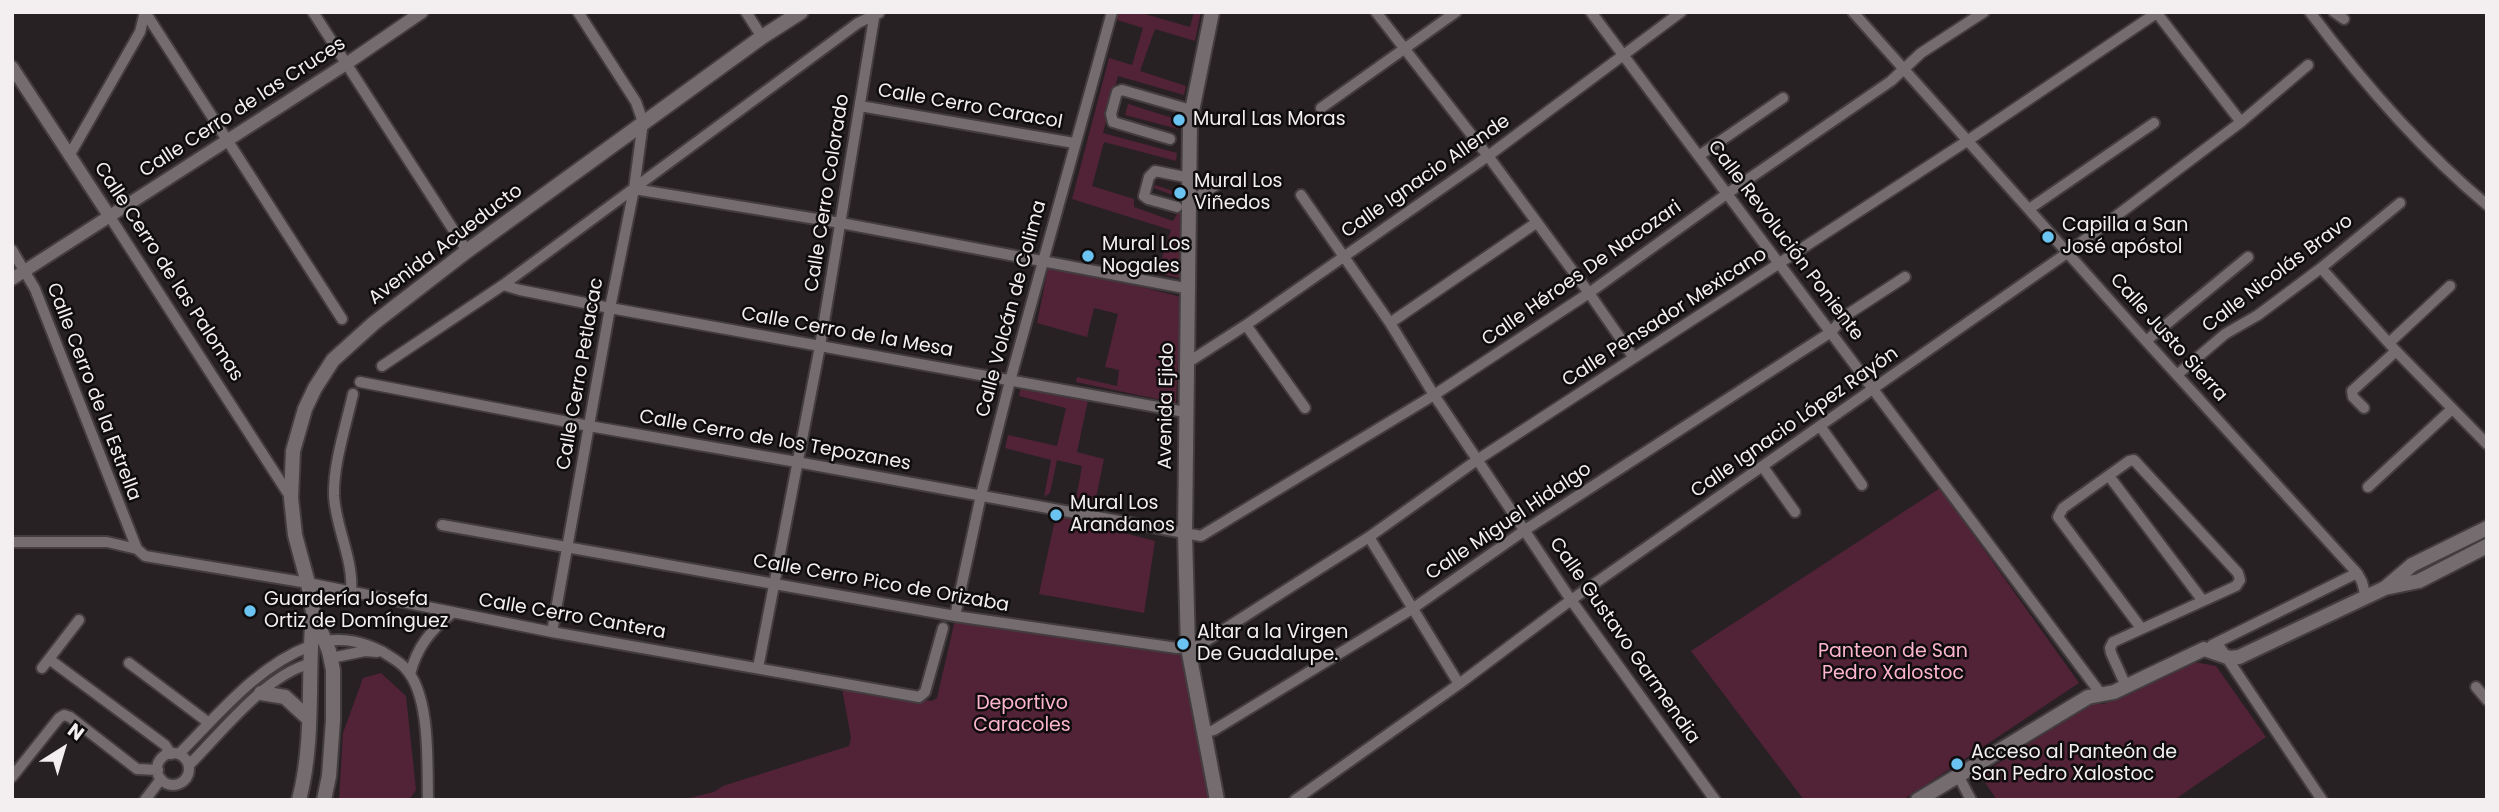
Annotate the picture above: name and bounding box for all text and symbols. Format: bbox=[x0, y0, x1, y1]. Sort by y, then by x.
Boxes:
street label: Calle Cerro de las Cruces bbox=[136, 33, 350, 183]
street label: Calle Cerro Caracol bbox=[876, 80, 1064, 134]
street label: Calle Cerro Colorado bbox=[801, 92, 855, 294]
place label: Mural Las Moras bbox=[1193, 109, 1346, 131]
street label: Calle Ignacio Allende bbox=[1337, 110, 1515, 244]
marker: Mural Las Moras bbox=[1171, 112, 1187, 128]
street label: Calle Revolución Poniente bbox=[1702, 136, 1868, 346]
street label: Calle Cerro de las Palomas bbox=[89, 158, 247, 386]
place label: Mural Los Viñedos bbox=[1194, 171, 1282, 215]
street label: Avenida Acueducto bbox=[365, 180, 527, 310]
marker: Mural Los Viñedos bbox=[1172, 185, 1188, 201]
street label: Calle Héroes De Nacozari bbox=[1478, 196, 1686, 352]
street label: Calle Volcán de Colima bbox=[972, 198, 1052, 420]
street label: Calle Nicolás Bravo bbox=[2198, 210, 2358, 338]
place label: Capilla a San José apóstol bbox=[2062, 215, 2188, 259]
marker: Capilla a San José apóstol bbox=[2040, 229, 2056, 245]
place label: Mural Los Nogales bbox=[1102, 234, 1190, 278]
street label: Calle Pensador Mexicano bbox=[1558, 243, 1772, 393]
marker: Mural Los Nogales bbox=[1080, 248, 1096, 264]
street label: Calle Justo Sierra bbox=[2104, 269, 2232, 407]
street label: Calle Cerro Petlacac bbox=[553, 276, 609, 472]
street label: Calle Cerro de la Estrella bbox=[41, 280, 145, 504]
street label: Calle Cerro de la Mesa bbox=[739, 303, 955, 363]
street label: Avenida Ejido bbox=[1154, 342, 1180, 470]
street label: Calle Ignacio López Rayón bbox=[1687, 343, 1903, 503]
street label: Calle Cerro de los Tepozanes bbox=[637, 406, 913, 476]
street label: Calle Miguel Hidalgo bbox=[1422, 458, 1596, 586]
place label: Mural Los Arandanos bbox=[1070, 493, 1175, 537]
marker: Mural Los Arandanos bbox=[1048, 507, 1064, 523]
street label: Calle Gustavo Garmendia bbox=[1544, 533, 1704, 749]
street label: Calle Cerro Pico de Orizaba bbox=[751, 550, 1011, 618]
place label: Guardería Josefa Ortiz de Domínguez bbox=[264, 589, 448, 633]
street label: Calle Cerro Cantera bbox=[477, 589, 667, 645]
marker: Guardería Josefa Ortiz de Domínguez bbox=[242, 603, 258, 619]
place label: Altar a la Virgen De Guadalupe. bbox=[1197, 622, 1348, 666]
marker: Altar a la Virgen De Guadalupe. bbox=[1175, 636, 1191, 652]
park label: Panteon de San Pedro Xalostoc bbox=[1818, 641, 1968, 685]
park label: Deportivo Caracoles bbox=[973, 693, 1071, 737]
north arrow bbox=[28, 714, 98, 784]
text: N bbox=[62, 717, 90, 747]
place label: Acceso al Panteón de San Pedro Xalostoc bbox=[1971, 742, 2177, 786]
marker: Acceso al Panteón de San Pedro Xalostoc bbox=[1949, 756, 1965, 772]

